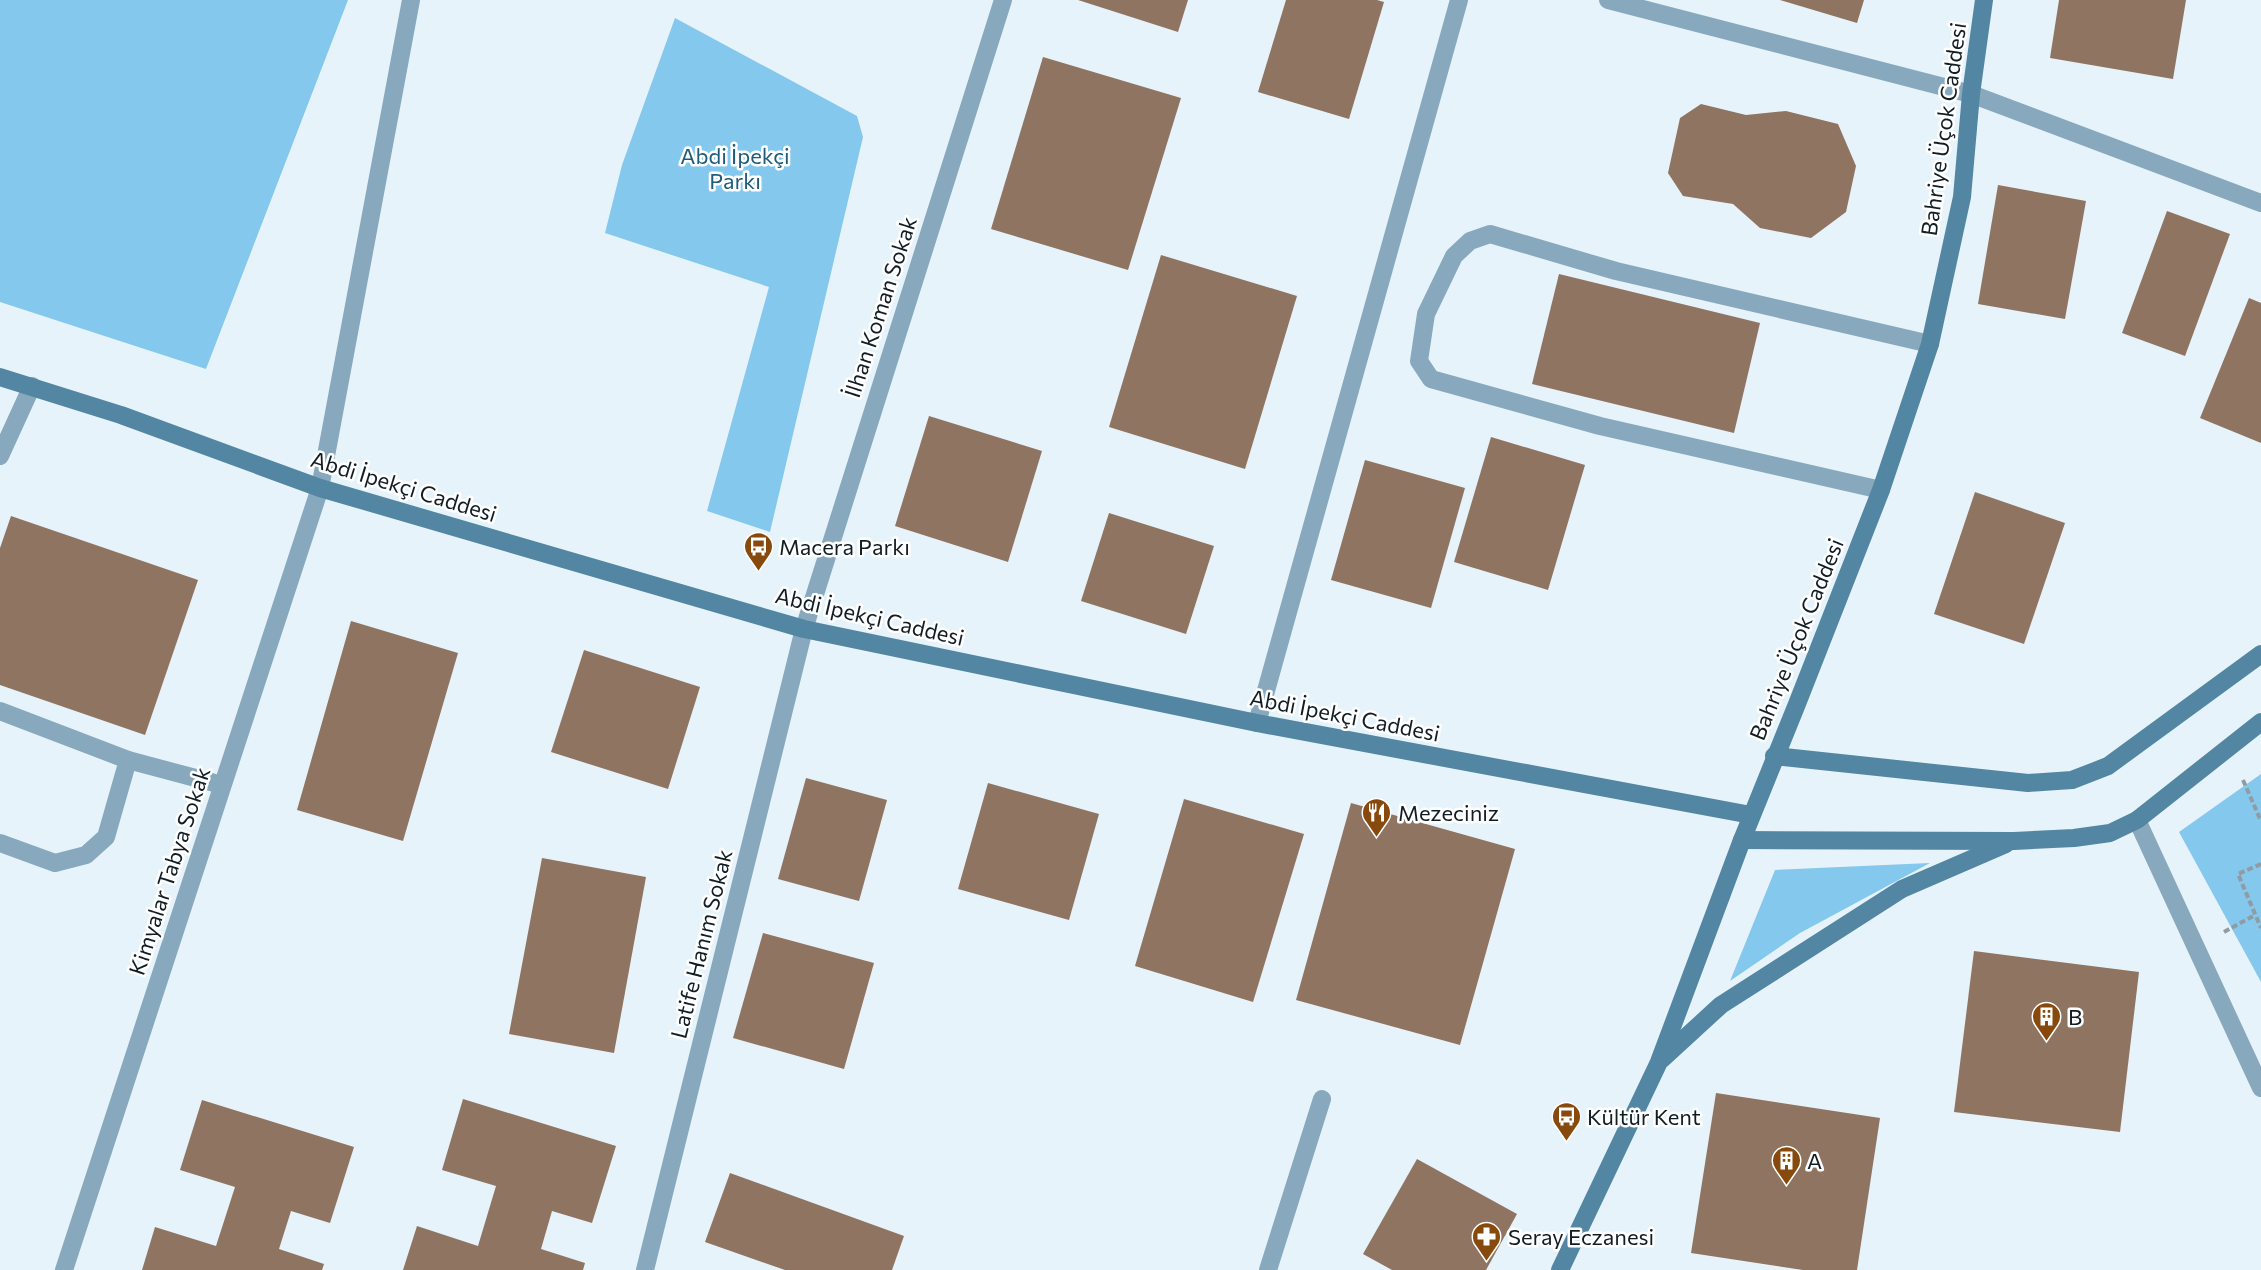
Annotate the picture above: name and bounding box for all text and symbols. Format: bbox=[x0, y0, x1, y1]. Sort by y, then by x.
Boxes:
street label: Bahriye Üçok Caddesi bbox=[1915, 21, 1971, 237]
park label: Abdi İpekçi Parkı bbox=[680, 142, 790, 194]
street label: İlhan Koman Sokak bbox=[838, 213, 922, 401]
street label: Abdi İpekçi Caddesi bbox=[308, 445, 500, 527]
bus stop icon: Macera Parkı bbox=[742, 530, 774, 572]
place label: Macera Parkı bbox=[779, 533, 910, 560]
street label: Bahriye Üçok Caddesi bbox=[1743, 534, 1849, 744]
street label: Abdi İpekçi Caddesi bbox=[773, 581, 967, 651]
street label: Abdi İpekçi Caddesi bbox=[1248, 683, 1442, 747]
street label: Kimyalar Tabya Sokak bbox=[123, 764, 215, 978]
restaurant icon: Mezeciniz bbox=[1361, 796, 1393, 838]
place label: Mezeciniz bbox=[1398, 799, 1499, 826]
street label: Latife Hanım Sokak bbox=[664, 847, 738, 1041]
building icon: B bbox=[2031, 1000, 2063, 1042]
place label: B bbox=[2068, 1003, 2082, 1030]
bus stop icon: Kültür Kent bbox=[1550, 1100, 1582, 1142]
place label: Kültür Kent bbox=[1587, 1103, 1701, 1130]
building icon: A bbox=[1770, 1144, 1802, 1186]
place label: A bbox=[1807, 1147, 1822, 1174]
pharmacy icon: Seray Eczanesi bbox=[1471, 1220, 1503, 1262]
place label: Seray Eczanesi bbox=[1508, 1223, 1654, 1250]

